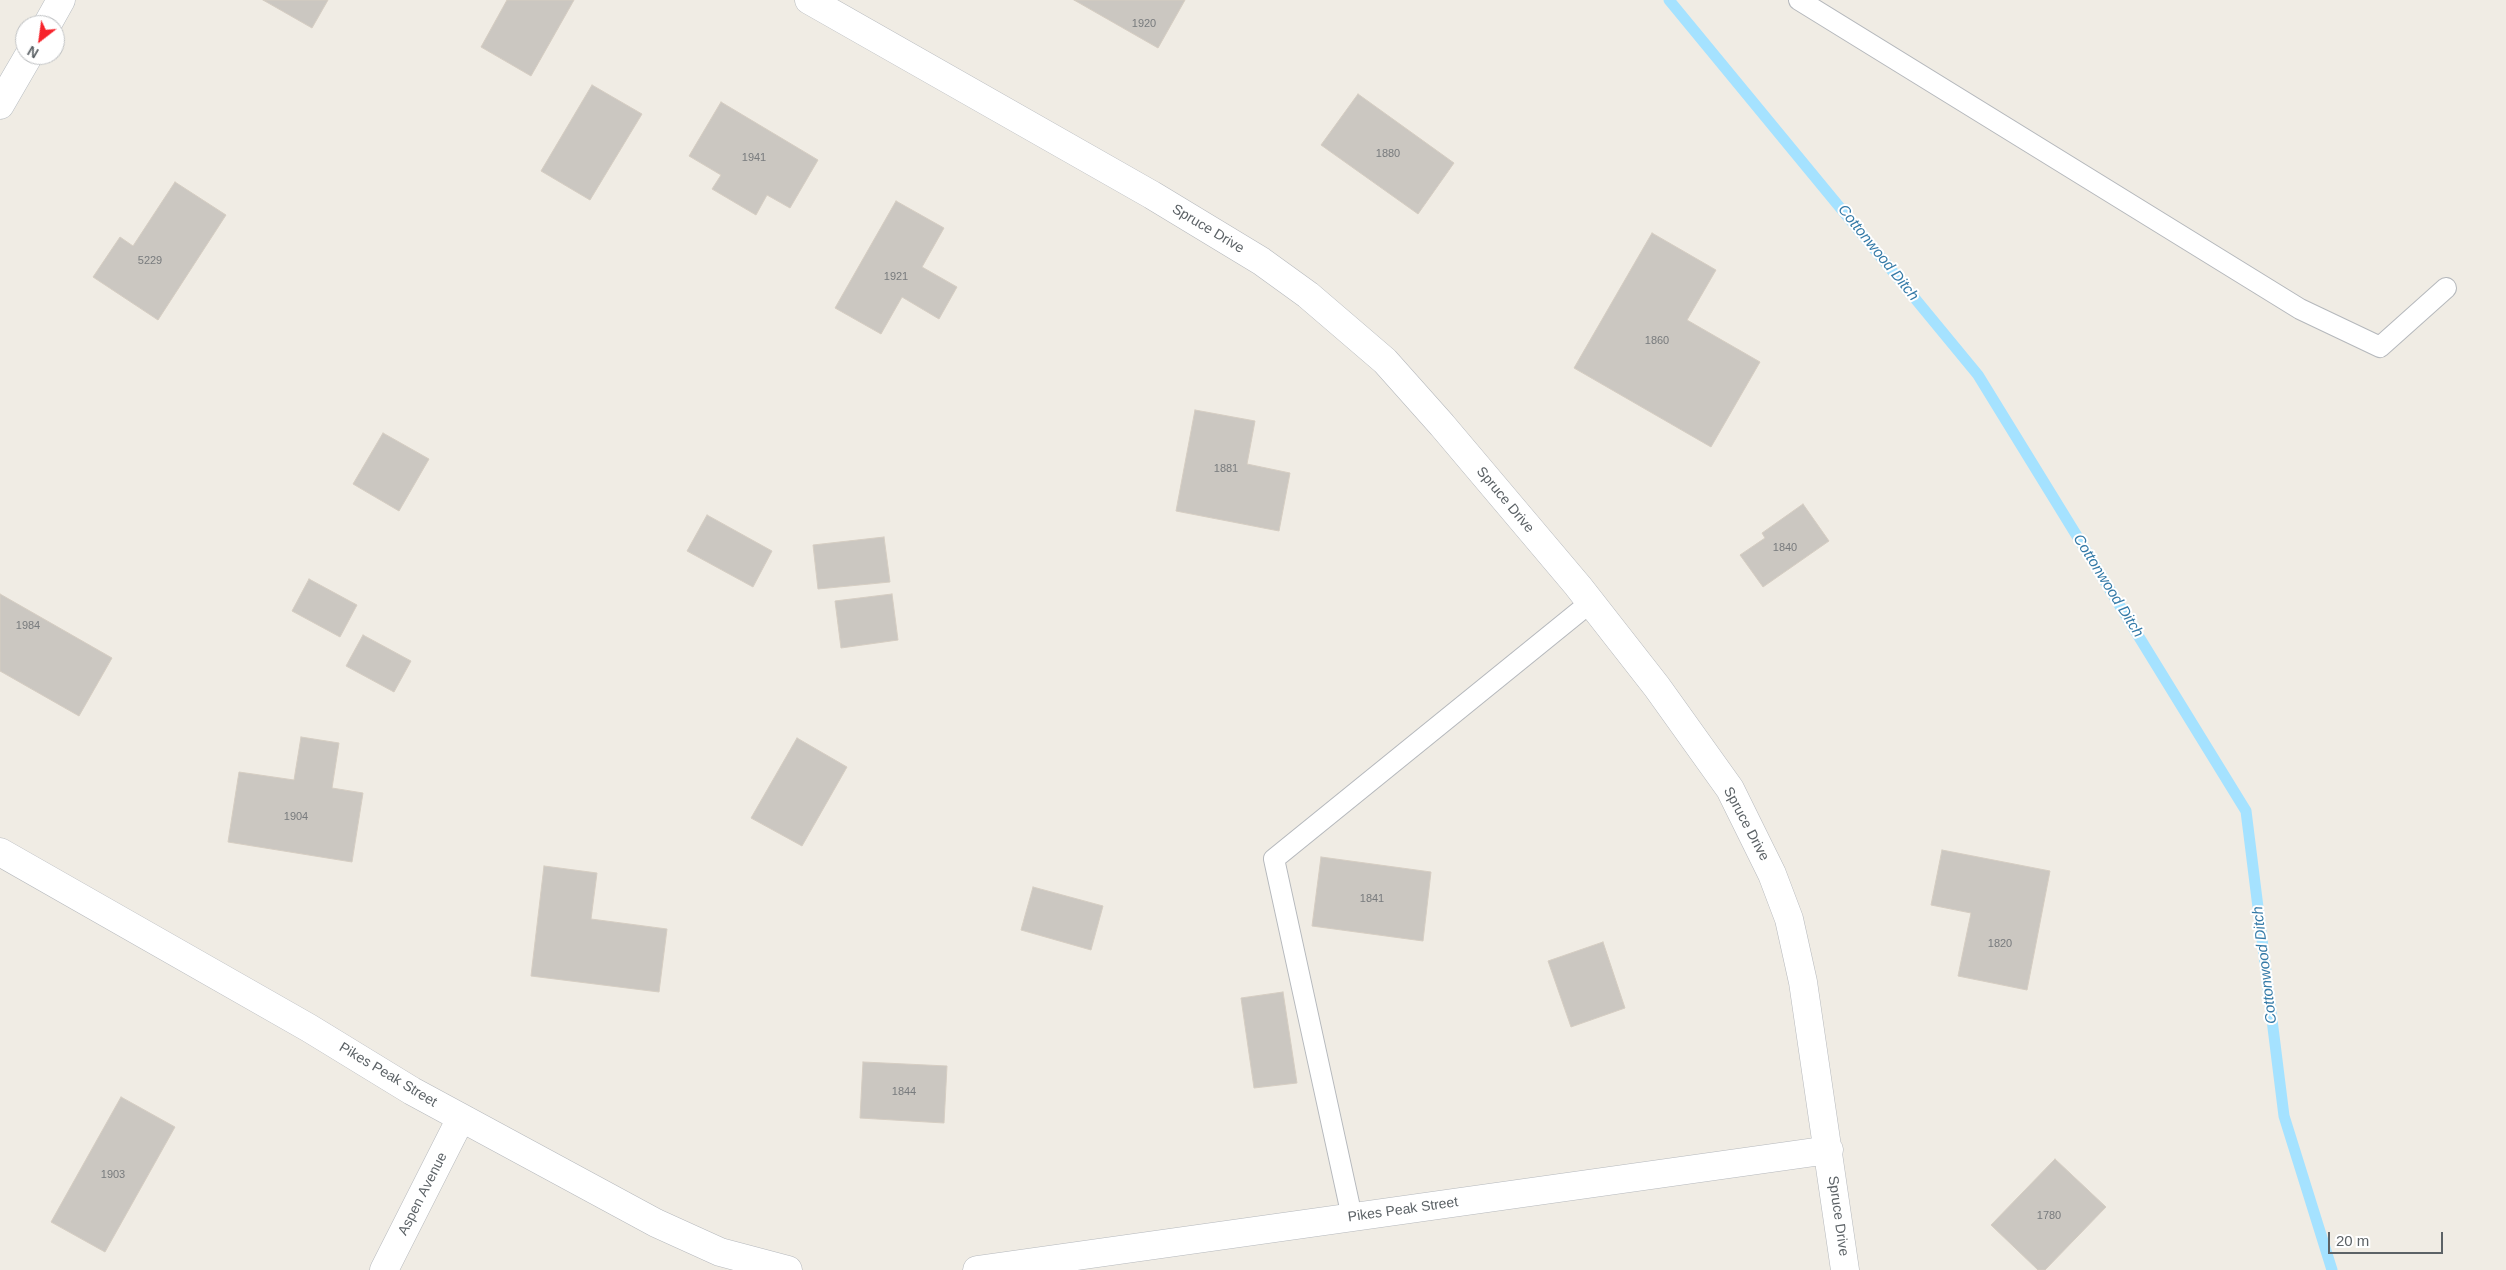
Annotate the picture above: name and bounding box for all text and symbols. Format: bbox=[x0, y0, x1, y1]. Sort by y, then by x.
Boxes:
north arrow bbox=[15, 15, 65, 65]
house number: 1920 bbox=[1132, 17, 1156, 31]
text: N bbox=[25, 43, 41, 62]
house number: 1880 bbox=[1376, 147, 1400, 161]
house number: 1941 bbox=[742, 151, 766, 165]
street label: Spruce Drive bbox=[1169, 201, 1247, 257]
water label: Cottonwood Ditch bbox=[1834, 201, 1922, 305]
house number: 5229 bbox=[138, 254, 162, 268]
house number: 1921 bbox=[884, 270, 908, 284]
house number: 1860 bbox=[1645, 334, 1669, 348]
house number: 1881 bbox=[1214, 462, 1238, 476]
street label: Spruce Drive bbox=[1473, 464, 1537, 536]
water label: Cottonwood Ditch bbox=[2069, 531, 2147, 641]
house number: 1840 bbox=[1773, 541, 1797, 555]
house number: 1984 bbox=[16, 619, 40, 633]
street label: Spruce Drive bbox=[1720, 784, 1772, 864]
house number: 1904 bbox=[284, 810, 308, 824]
house number: 1841 bbox=[1360, 892, 1384, 906]
water label: Cottonwood Ditch bbox=[2249, 905, 2281, 1025]
house number: 1820 bbox=[1988, 937, 2012, 951]
street label: Pikes Peak Street bbox=[336, 1039, 440, 1111]
house number: 1844 bbox=[892, 1085, 916, 1099]
street label: Aspen Avenue bbox=[395, 1150, 451, 1238]
house number: 1903 bbox=[101, 1168, 125, 1182]
street label: Spruce Drive bbox=[1824, 1175, 1852, 1257]
street label: Pikes Peak Street bbox=[1347, 1194, 1459, 1226]
house number: 1780 bbox=[2037, 1209, 2061, 1223]
scale bar bbox=[2331, 1222, 2446, 1254]
text: 20 m bbox=[2336, 1232, 2369, 1249]

